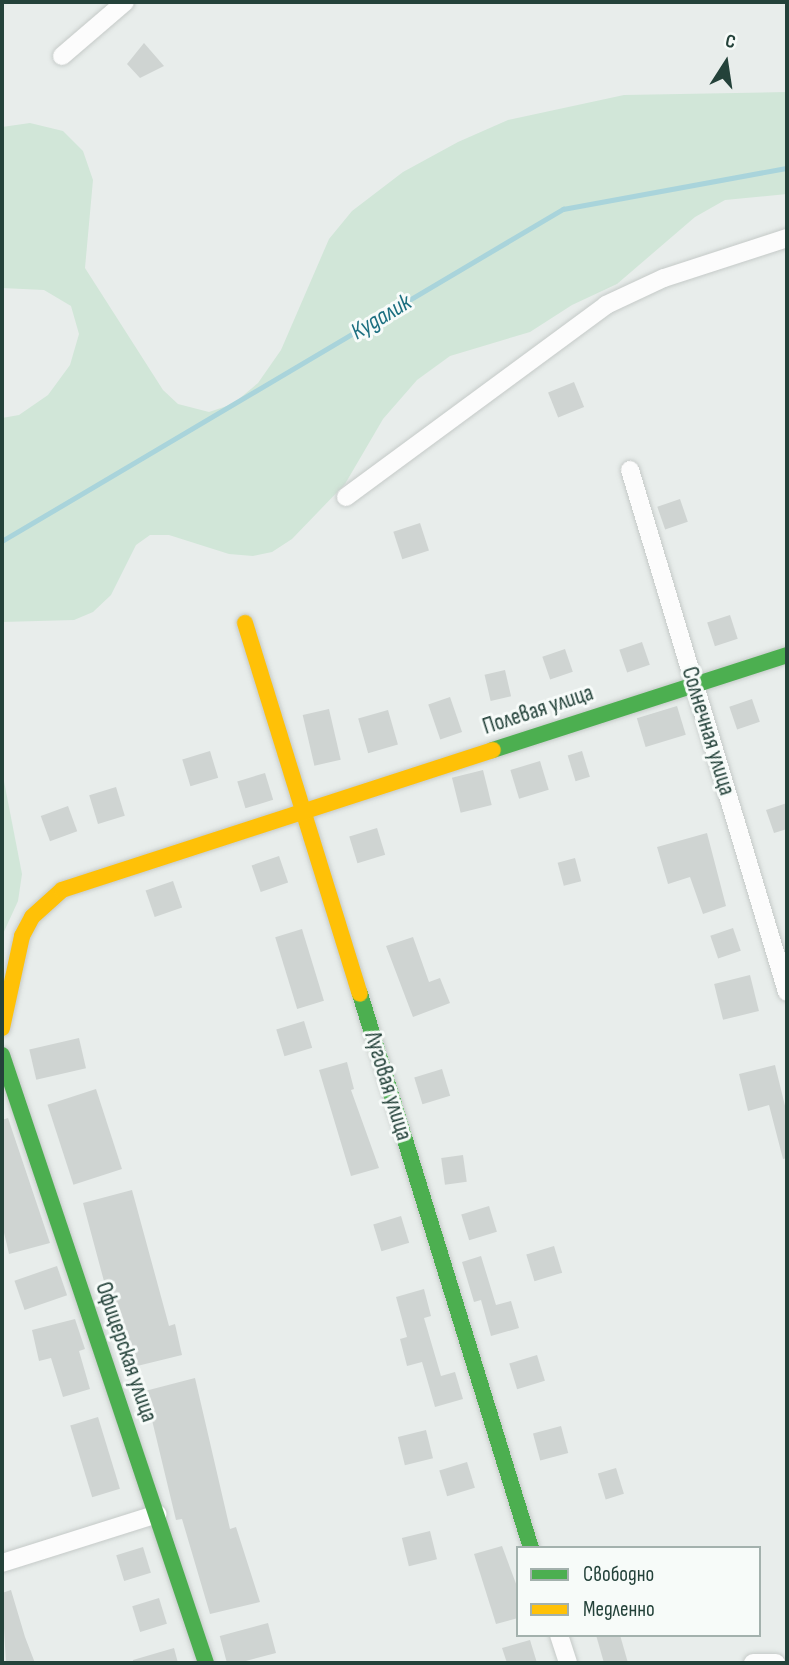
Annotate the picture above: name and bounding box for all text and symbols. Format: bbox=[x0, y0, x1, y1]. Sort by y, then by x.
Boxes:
north arrow bbox=[691, 28, 761, 98]
text: С bbox=[723, 30, 738, 54]
water label: Кудалик bbox=[346, 288, 416, 346]
street label: Солнечная улица bbox=[675, 663, 741, 799]
street label: Полевая улица bbox=[479, 679, 597, 741]
street label: Луговая улица bbox=[358, 1028, 418, 1144]
street label: Офицерская улица bbox=[89, 1278, 163, 1426]
legend bbox=[516, 1546, 761, 1637]
text: Свободно bbox=[583, 1562, 654, 1587]
text: Медленно bbox=[583, 1597, 655, 1622]

